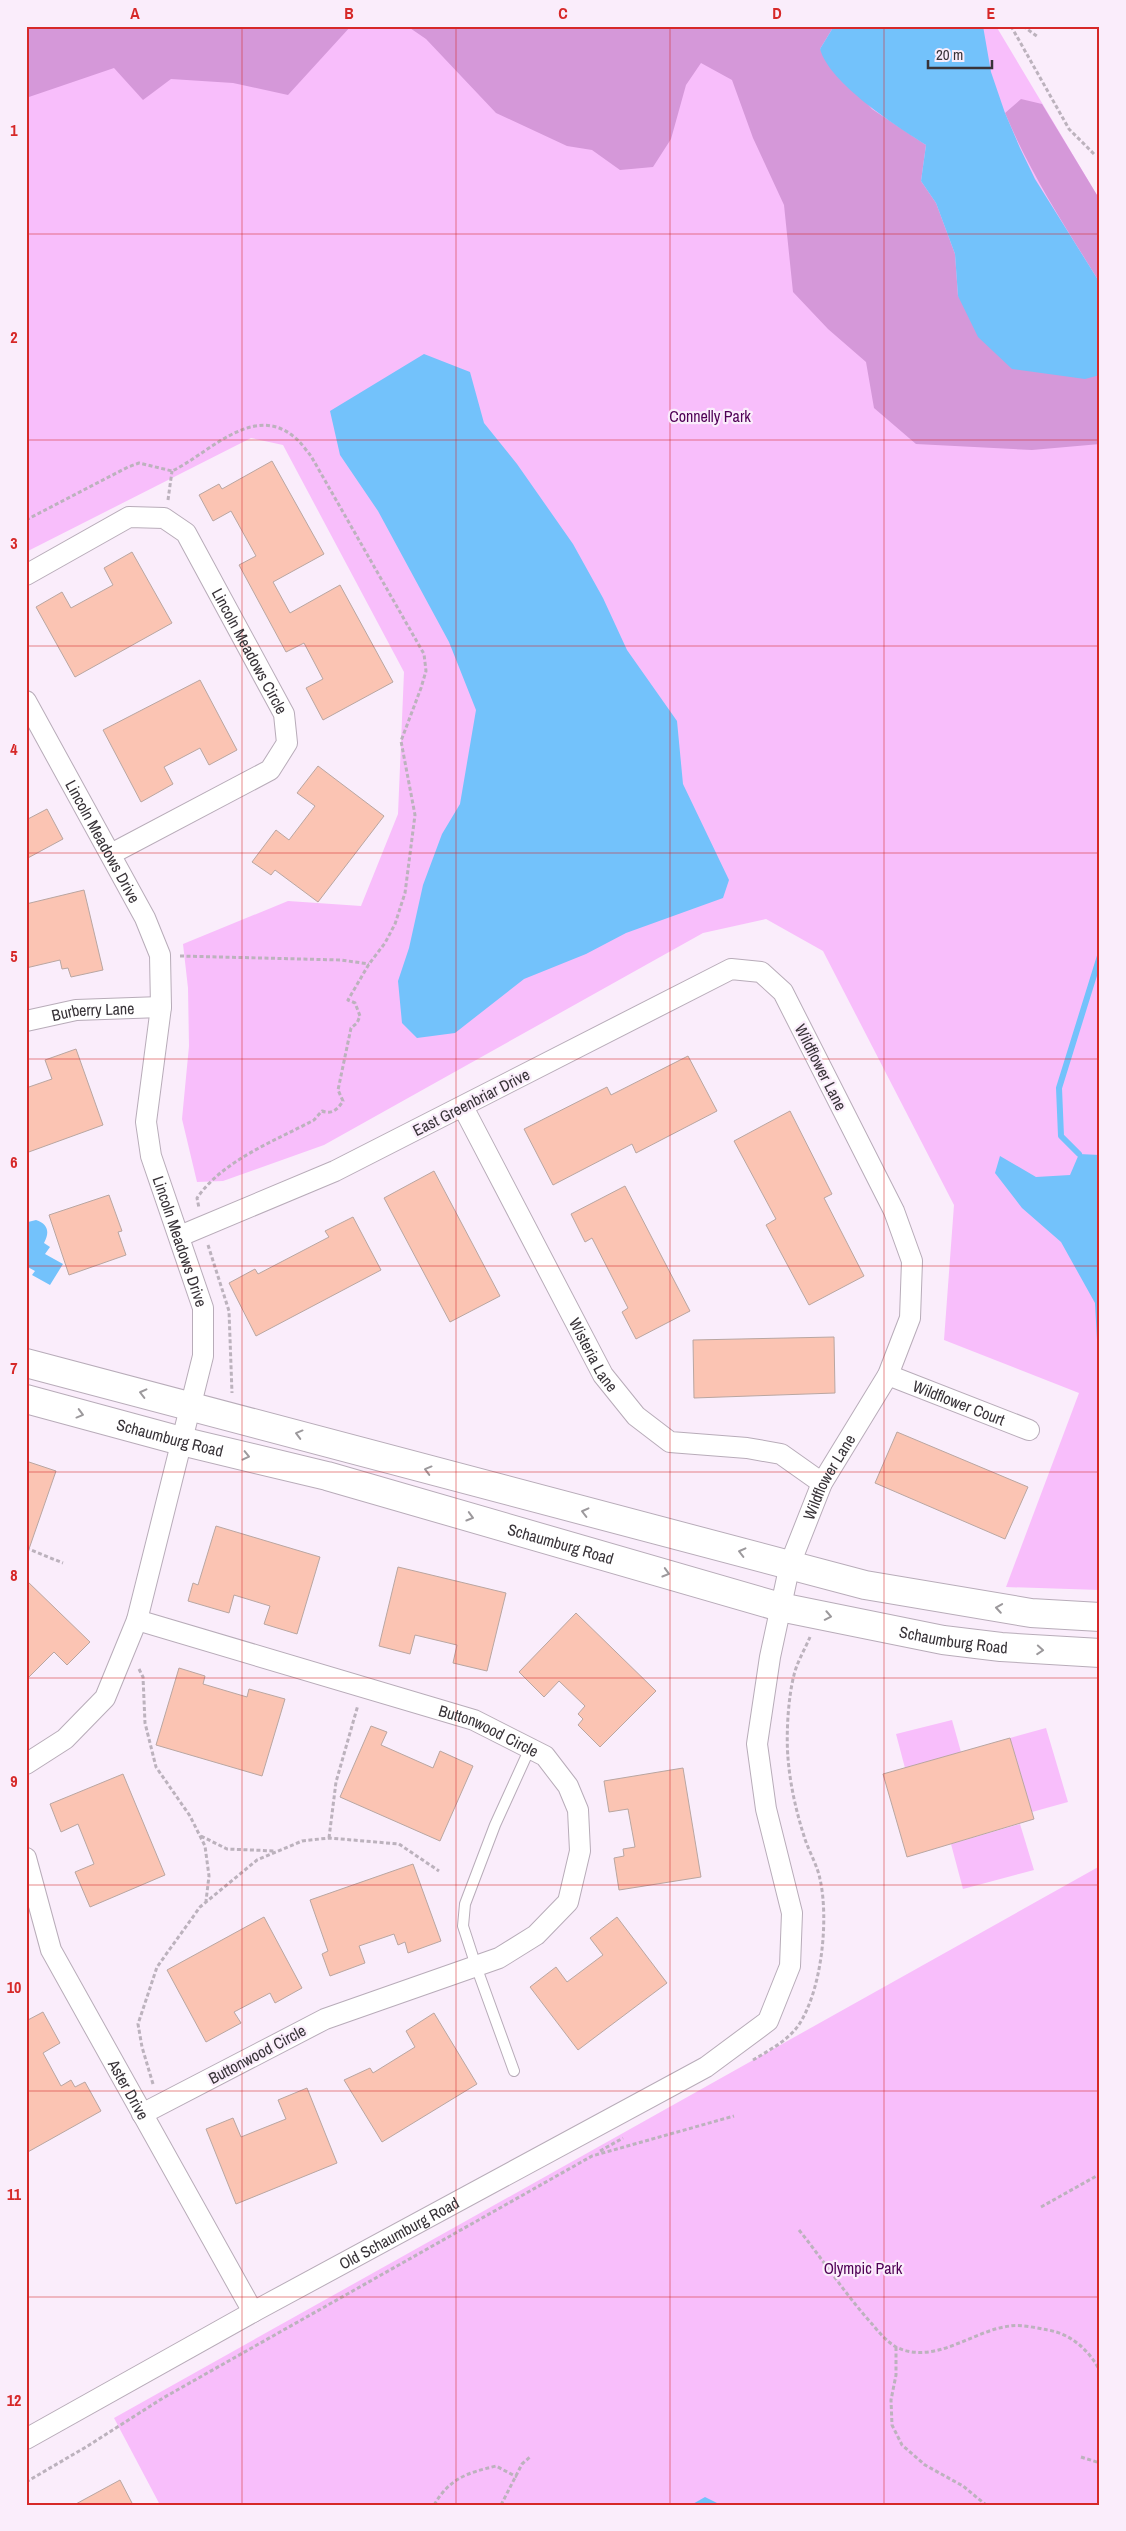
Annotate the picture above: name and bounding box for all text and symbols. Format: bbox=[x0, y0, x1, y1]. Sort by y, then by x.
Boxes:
text: A bbox=[130, 2, 140, 24]
text: B bbox=[344, 2, 354, 24]
text: C bbox=[558, 2, 568, 24]
text: D bbox=[772, 2, 782, 24]
text: E bbox=[987, 2, 996, 24]
scale bar bbox=[928, 38, 992, 70]
text: 20 m bbox=[936, 44, 963, 65]
text: 1 bbox=[10, 119, 18, 141]
text: 2 bbox=[10, 326, 18, 348]
park label: Connelly Park bbox=[669, 405, 751, 427]
text: 3 bbox=[10, 532, 18, 554]
street label: Lincoln Meadows Circle bbox=[207, 584, 293, 718]
text: 4 bbox=[10, 738, 18, 760]
street label: Lincoln Meadows Drive bbox=[60, 776, 146, 907]
text: 5 bbox=[10, 945, 18, 967]
street label: Burberry Lane bbox=[49, 997, 135, 1026]
street label: Wildflower Lane bbox=[790, 1020, 852, 1114]
street label: East Greenbriar Drive bbox=[409, 1063, 533, 1141]
text: 6 bbox=[10, 1151, 18, 1173]
street label: Lincoln Meadows Drive bbox=[148, 1173, 213, 1310]
street label: Wisteria Lane bbox=[564, 1314, 623, 1396]
text: 7 bbox=[10, 1357, 18, 1379]
street label: Wildflower Court bbox=[910, 1375, 1008, 1431]
one-way arrow bbox=[139, 1388, 148, 1399]
one-way arrow bbox=[76, 1408, 85, 1419]
street label: Schaumburg Road bbox=[114, 1413, 226, 1462]
one-way arrow bbox=[295, 1430, 303, 1440]
street label: Wildflower Lane bbox=[798, 1430, 860, 1523]
one-way arrow bbox=[241, 1450, 250, 1461]
one-way arrow bbox=[424, 1465, 432, 1476]
one-way arrow bbox=[580, 1507, 589, 1518]
one-way arrow bbox=[466, 1511, 475, 1522]
street label: Schaumburg Road bbox=[505, 1518, 616, 1569]
one-way arrow bbox=[738, 1547, 747, 1558]
text: 8 bbox=[10, 1564, 18, 1586]
one-way arrow bbox=[661, 1568, 669, 1578]
one-way arrow bbox=[995, 1603, 1003, 1613]
one-way arrow bbox=[824, 1611, 832, 1621]
street label: Schaumburg Road bbox=[897, 1620, 1008, 1658]
one-way arrow bbox=[1036, 1644, 1044, 1655]
street label: Buttonwood Circle bbox=[436, 1699, 542, 1762]
text: 9 bbox=[10, 1770, 18, 1792]
text: 10 bbox=[7, 1976, 21, 1998]
street label: Buttonwood Circle bbox=[205, 2019, 309, 2089]
street label: Aster Drive bbox=[103, 2055, 154, 2123]
text: 11 bbox=[7, 2183, 22, 2205]
street label: Old Schaumburg Road bbox=[335, 2192, 463, 2275]
park label: Olympic Park bbox=[824, 2257, 903, 2279]
text: 12 bbox=[7, 2389, 21, 2411]

